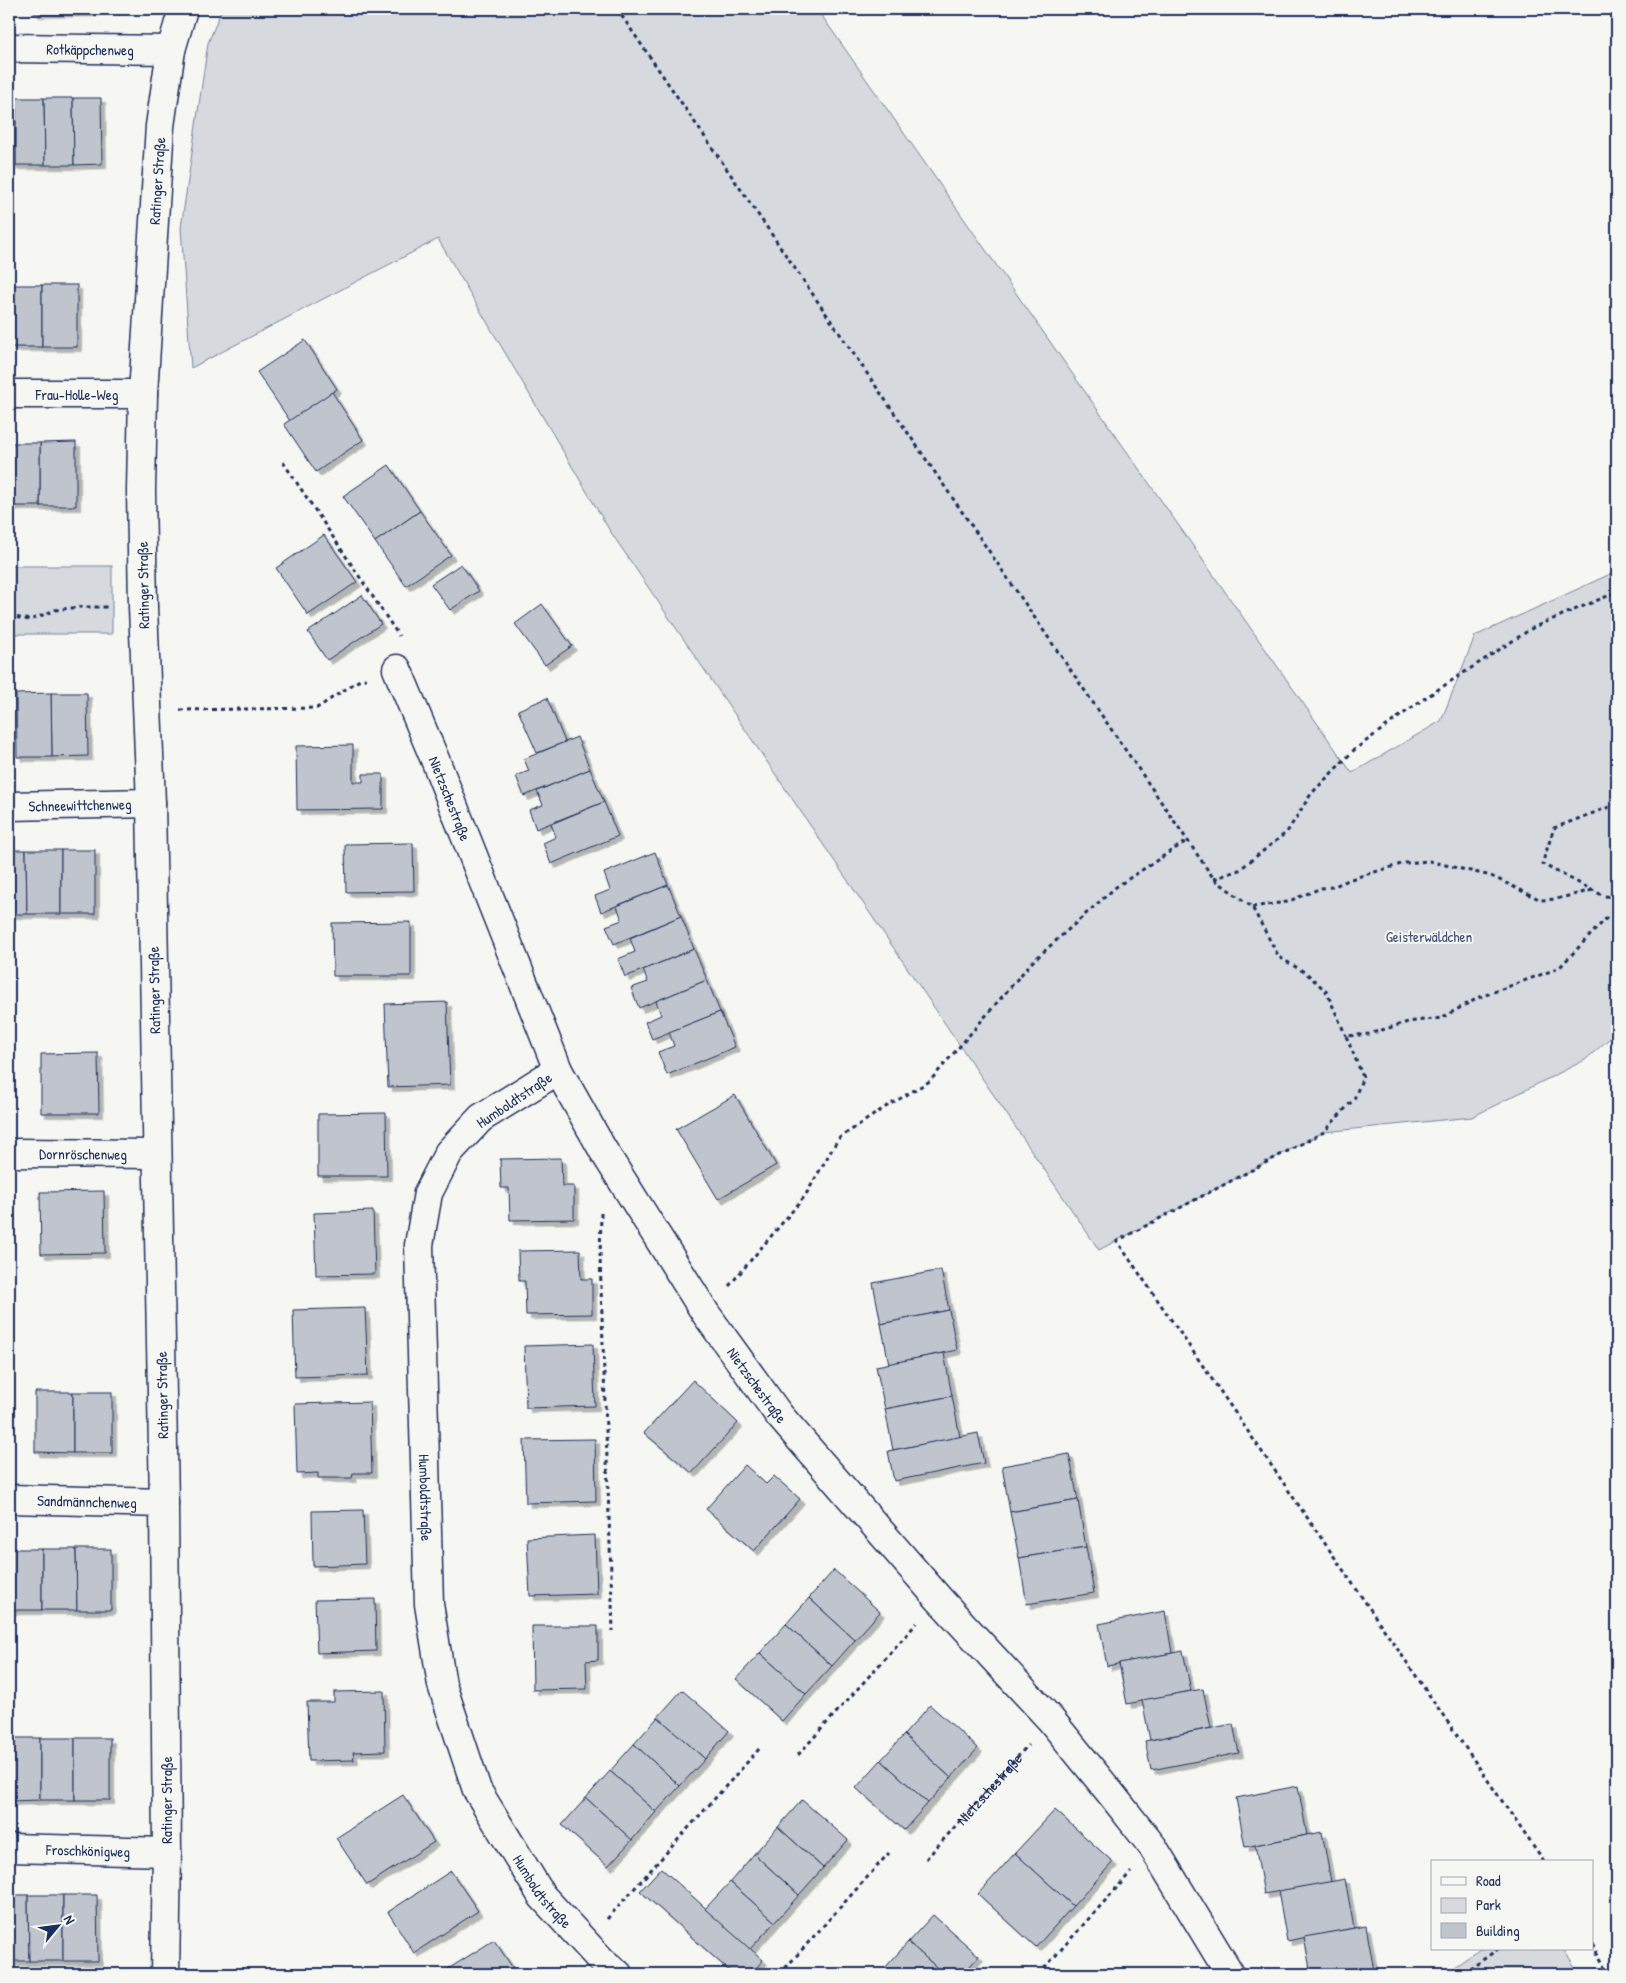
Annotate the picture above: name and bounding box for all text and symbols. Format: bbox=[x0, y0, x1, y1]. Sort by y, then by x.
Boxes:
street label: Rotkäppchenweg bbox=[46, 38, 134, 60]
street label: Ratinger Straße bbox=[143, 136, 170, 225]
street label: Frau-Holle-Weg bbox=[35, 384, 119, 405]
street label: Ratinger Straße bbox=[132, 541, 154, 629]
street label: Nietzschestraße bbox=[424, 753, 477, 844]
street label: Schneewittchenweg bbox=[28, 793, 132, 816]
park label: Geisterwäldchen bbox=[1386, 926, 1473, 947]
street label: Ratinger Straße bbox=[143, 946, 165, 1034]
street label: Humboldtstraße bbox=[472, 1067, 556, 1133]
street label: Dornröschenweg bbox=[39, 1143, 127, 1164]
street label: Nietzschestraße bbox=[723, 1342, 792, 1428]
street label: Ratinger Straße bbox=[151, 1351, 173, 1439]
street label: Humboldtstraße bbox=[414, 1454, 438, 1541]
street label: Sandmännchenweg bbox=[37, 1489, 137, 1513]
street label: Nietzschestraße bbox=[951, 1749, 1026, 1829]
street label: Ratinger Straße bbox=[156, 1756, 177, 1844]
street label: Froschkönigweg bbox=[45, 1838, 131, 1862]
street label: Humboldtstraße bbox=[508, 1850, 577, 1933]
legend bbox=[1431, 1860, 1594, 1950]
text: Road bbox=[1476, 1870, 1501, 1891]
text: Park bbox=[1476, 1894, 1501, 1915]
north arrow bbox=[32, 1900, 82, 1950]
text: N bbox=[60, 1912, 80, 1928]
text: Building bbox=[1476, 1920, 1520, 1941]

